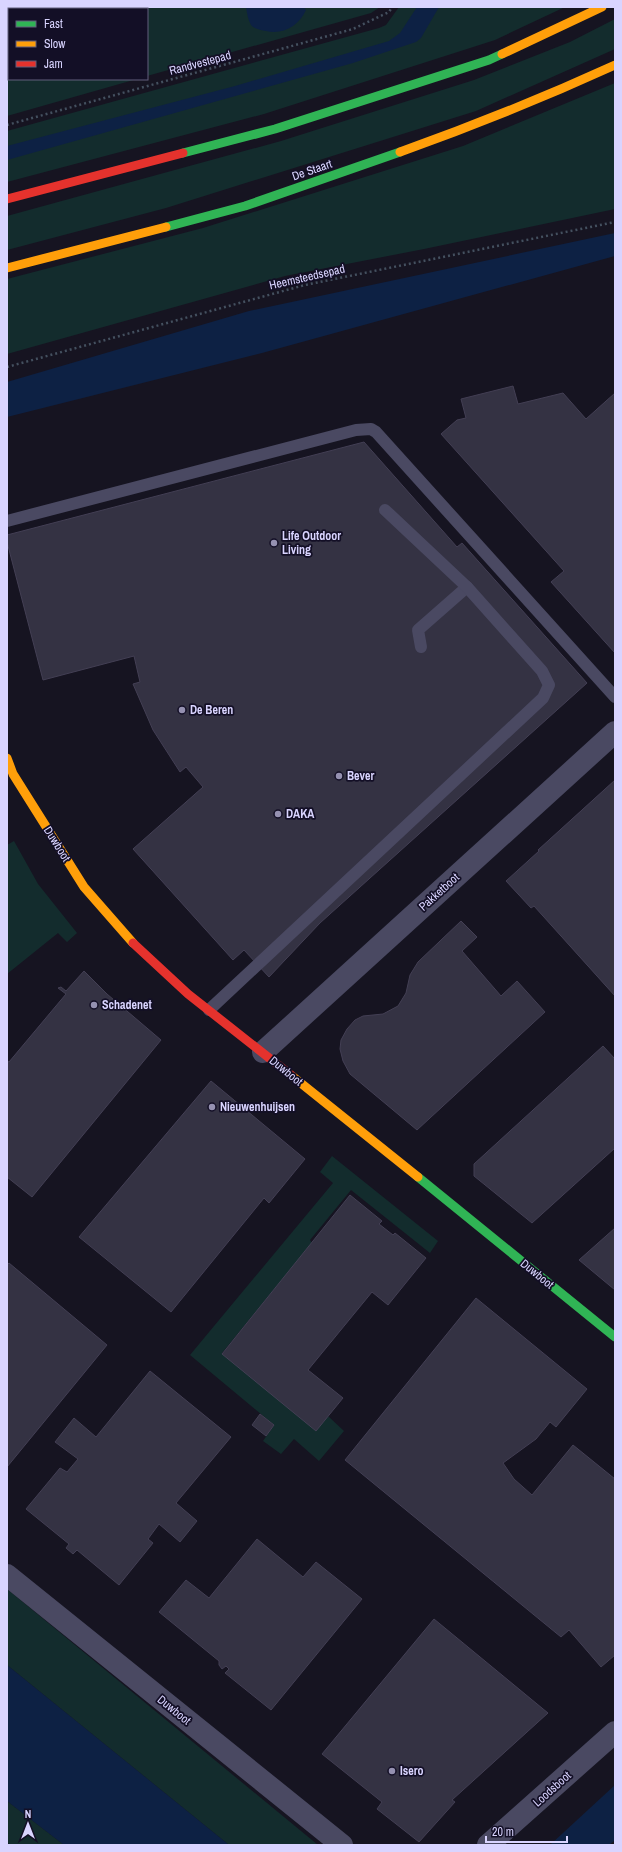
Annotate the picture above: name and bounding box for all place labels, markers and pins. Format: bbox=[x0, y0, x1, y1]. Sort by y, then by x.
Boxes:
place label: Life Outdoor Living bbox=[282, 528, 341, 558]
marker: Life Outdoor Living bbox=[269, 538, 279, 548]
place label: De Beren bbox=[190, 702, 233, 718]
marker: De Beren bbox=[177, 705, 187, 715]
place label: Bever bbox=[347, 768, 375, 784]
marker: Bever bbox=[334, 771, 344, 781]
place label: DAKA bbox=[286, 806, 315, 822]
marker: DAKA bbox=[273, 809, 283, 819]
place label: Schadenet bbox=[102, 997, 152, 1013]
marker: Schadenet bbox=[89, 1000, 99, 1010]
place label: Nieuwenhuijsen bbox=[220, 1099, 295, 1115]
marker: Nieuwenhuijsen bbox=[207, 1102, 217, 1112]
place label: Isero bbox=[400, 1763, 424, 1779]
marker: Isero bbox=[387, 1766, 397, 1776]

